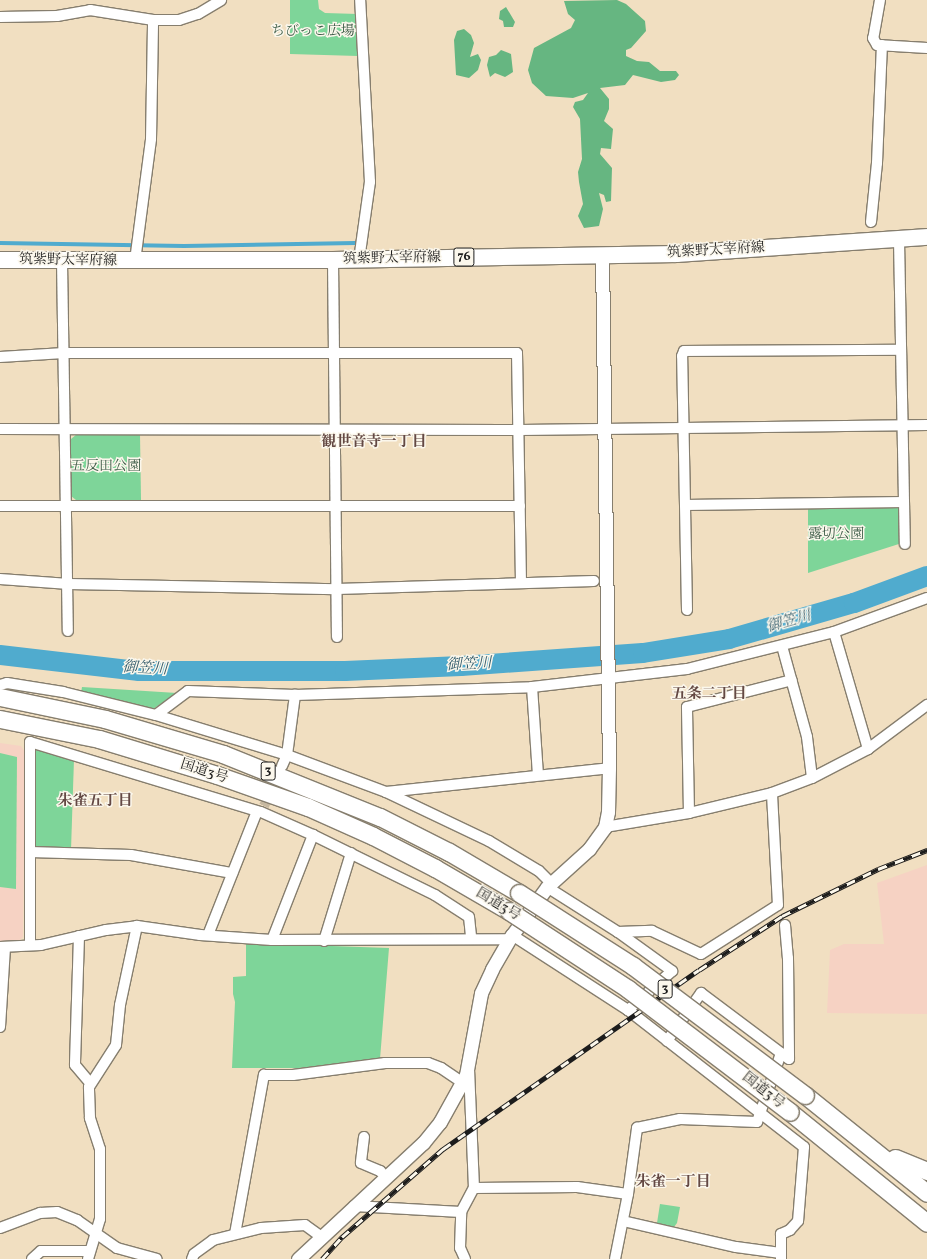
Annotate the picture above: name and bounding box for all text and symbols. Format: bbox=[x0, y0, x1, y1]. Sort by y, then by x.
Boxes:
park label: ちびっこ広場 bbox=[271, 24, 355, 40]
street label: 筑紫野太宰府線 bbox=[667, 240, 765, 262]
road number: 76 bbox=[453, 246, 475, 268]
street label: 筑紫野太宰府線 bbox=[343, 250, 441, 268]
street label: 筑紫野太宰府線 bbox=[19, 252, 117, 270]
district label: 観世音寺一丁目 bbox=[322, 434, 426, 452]
park label: 五反田公園 bbox=[71, 459, 141, 475]
park label: 露切公園 bbox=[808, 527, 864, 543]
water label: 御笠川 bbox=[765, 607, 813, 637]
water label: 御笠川 bbox=[446, 655, 492, 675]
water label: 御笠川 bbox=[122, 659, 168, 679]
district label: 五条二丁目 bbox=[672, 686, 746, 704]
street label: 国道3号 bbox=[178, 756, 230, 788]
road number: 3 bbox=[260, 760, 276, 782]
district label: 朱雀五丁目 bbox=[58, 793, 132, 811]
street label: 国道3号 bbox=[473, 885, 523, 925]
road number: 3 bbox=[657, 978, 673, 1000]
street label: 国道3号 bbox=[738, 1069, 788, 1113]
district label: 朱雀一丁目 bbox=[636, 1174, 710, 1192]

